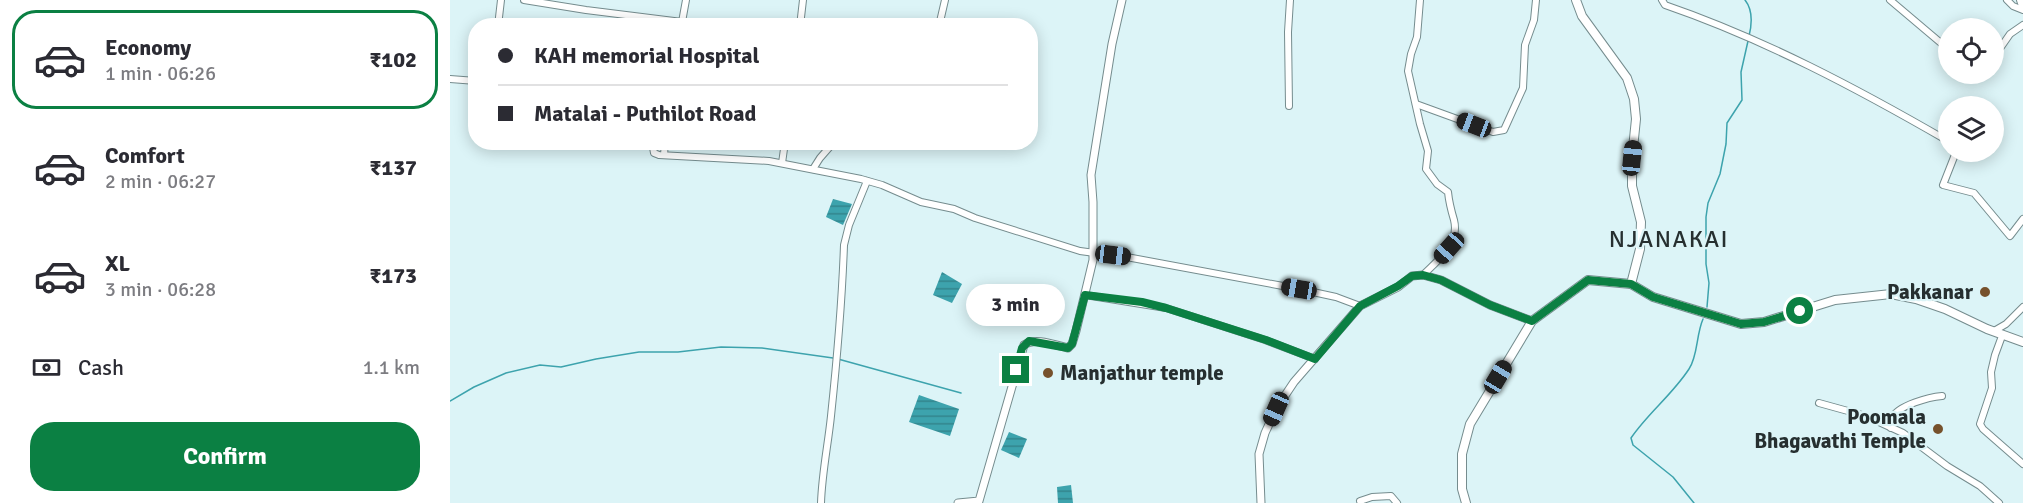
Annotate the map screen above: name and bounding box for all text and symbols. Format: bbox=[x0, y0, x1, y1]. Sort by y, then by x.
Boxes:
map controls bbox=[1938, 18, 2004, 162]
button: locate bbox=[1938, 18, 2004, 84]
icon: car bbox=[33, 33, 87, 87]
text: Economy bbox=[105, 34, 191, 61]
text: KAH memorial Hospital bbox=[534, 42, 759, 69]
text: ₹102 bbox=[369, 46, 417, 73]
text: 1 min · 06:26 bbox=[105, 61, 216, 86]
button: layers bbox=[1938, 96, 2004, 162]
text: Matalai - Puthilot Road bbox=[534, 100, 756, 127]
car bbox=[1454, 110, 1494, 140]
car bbox=[1621, 139, 1643, 177]
icon: car bbox=[33, 141, 87, 195]
text: Comfort bbox=[105, 142, 185, 169]
text: ₹137 bbox=[369, 154, 417, 181]
text: 2 min · 06:27 bbox=[105, 169, 216, 194]
district label: NJANAKAI bbox=[1609, 224, 1729, 254]
car bbox=[1430, 229, 1468, 267]
car bbox=[1094, 244, 1132, 266]
icon: car bbox=[33, 249, 87, 303]
text: XL bbox=[105, 250, 130, 277]
text: ₹173 bbox=[369, 262, 417, 289]
text: 3 min · 06:28 bbox=[105, 277, 216, 302]
car bbox=[1280, 277, 1318, 301]
place label: Pakkanar bbox=[1887, 279, 1974, 305]
callout: 3 min bbox=[966, 283, 1066, 325]
marker: Pakkanar bbox=[1978, 285, 1992, 299]
text: 3 min bbox=[991, 292, 1040, 317]
route start bbox=[1786, 297, 1813, 324]
icon: cash bbox=[30, 351, 63, 384]
text: Cash bbox=[78, 354, 124, 381]
text: 1.1 km bbox=[363, 355, 420, 380]
route end bbox=[1002, 356, 1029, 383]
car bbox=[1481, 357, 1515, 397]
place label: Manjathur temple bbox=[1060, 360, 1224, 386]
marker: Manjathur temple bbox=[1041, 366, 1055, 380]
car bbox=[1260, 389, 1292, 429]
place label: Poomala Bhagavathi Temple bbox=[1754, 404, 1926, 454]
button: Confirm bbox=[30, 422, 420, 491]
marker: Poomala Bhagavathi Temple bbox=[1931, 422, 1945, 436]

